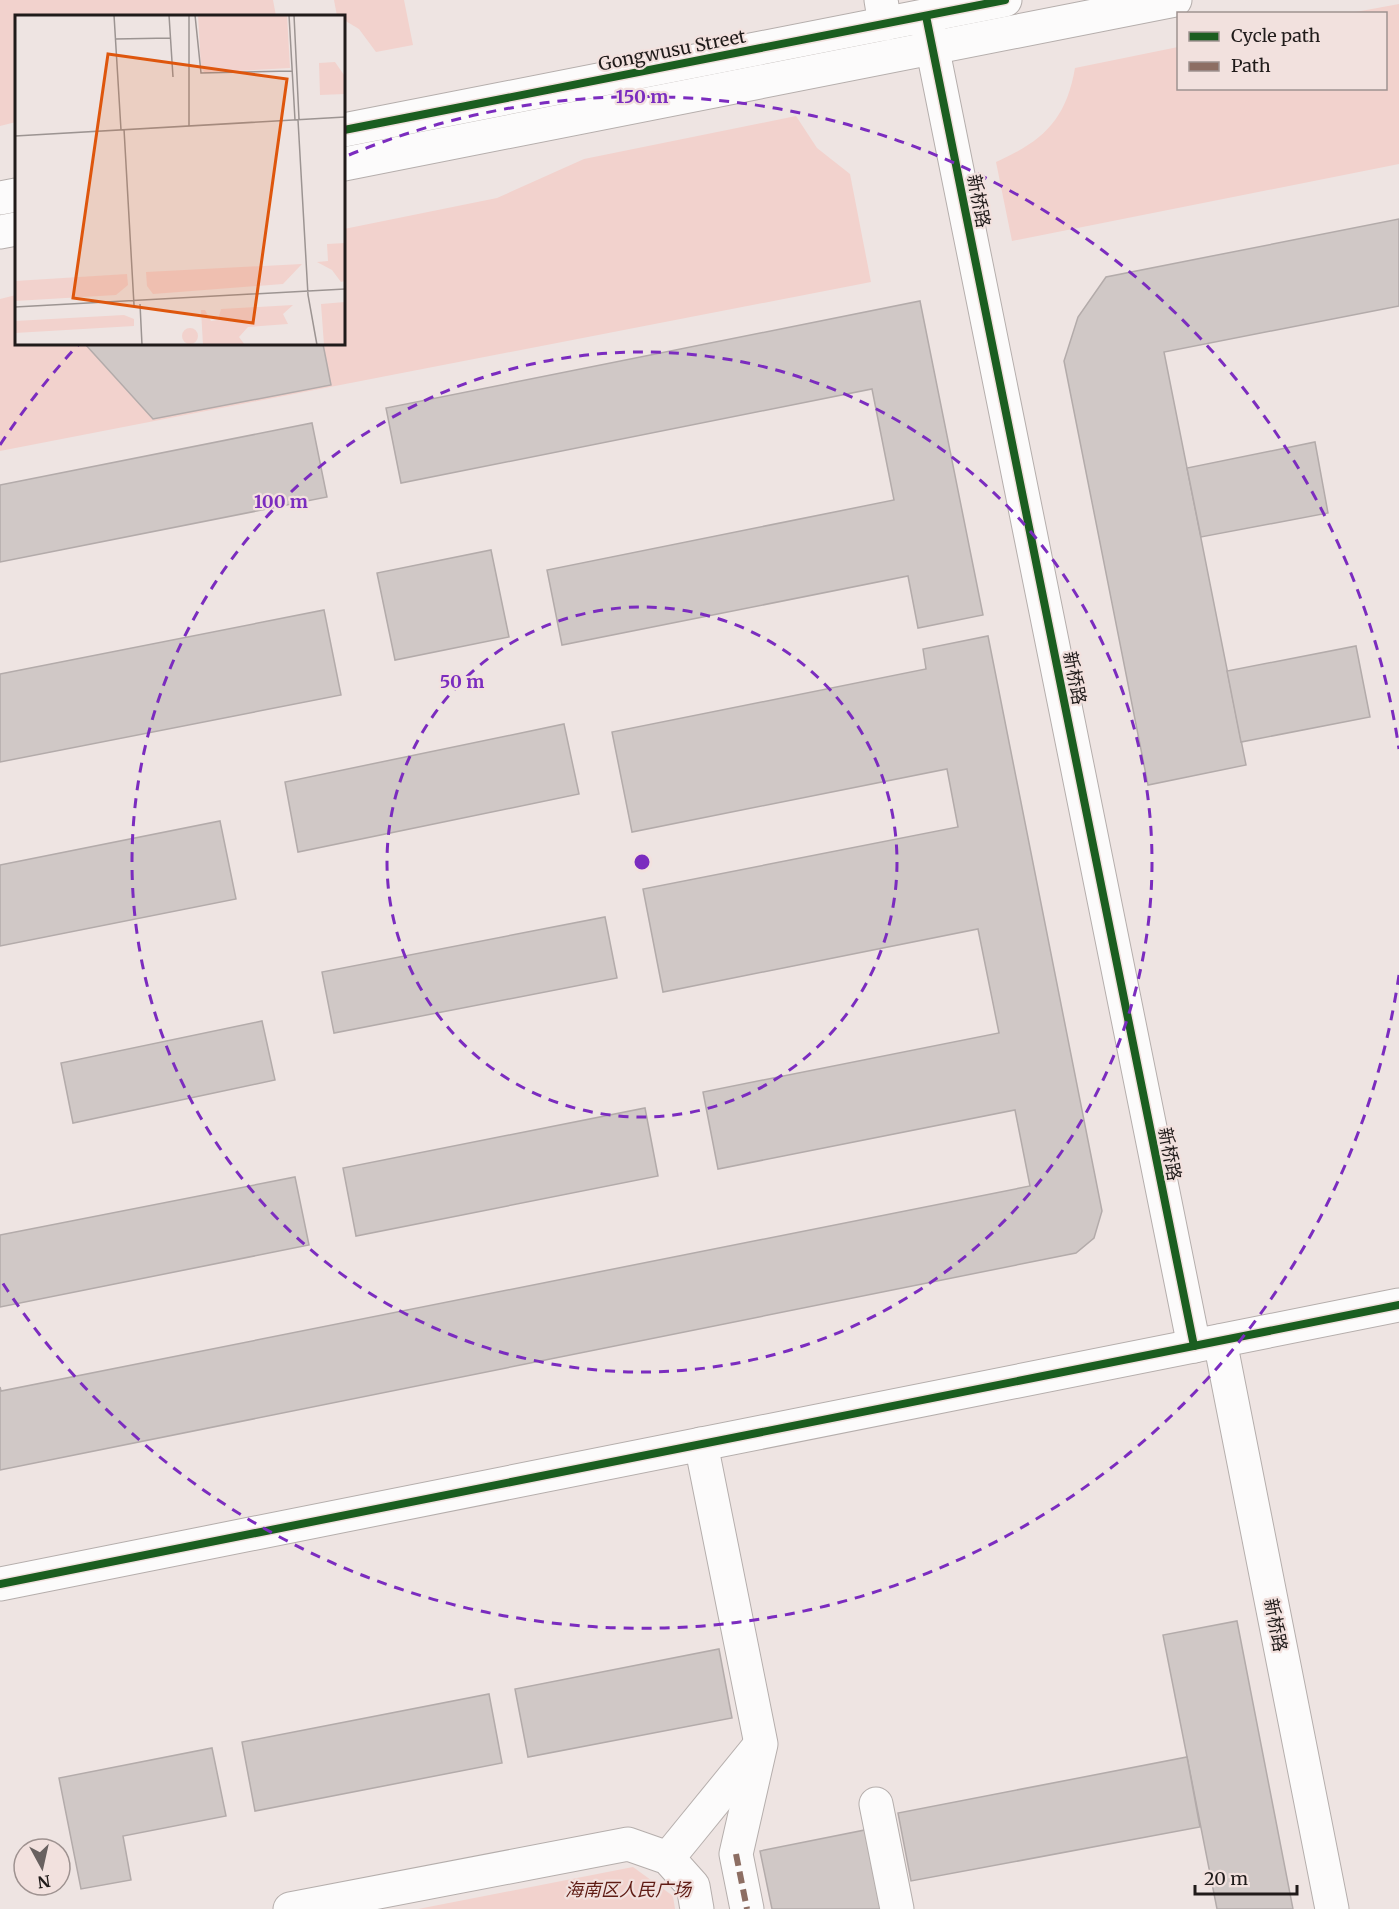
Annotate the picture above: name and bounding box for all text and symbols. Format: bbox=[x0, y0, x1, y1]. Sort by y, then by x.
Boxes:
legend bbox=[1177, 12, 1387, 90]
inset map bbox=[15, 15, 345, 345]
street label: Gongwusu Street bbox=[596, 24, 748, 76]
text: Cycle path bbox=[1231, 24, 1321, 47]
text: Path bbox=[1231, 54, 1271, 77]
text: 150 m bbox=[616, 85, 668, 108]
street label: 新桥路 bbox=[963, 172, 995, 230]
text: 100 m bbox=[254, 490, 308, 513]
street label: 新桥路 bbox=[1059, 649, 1091, 707]
text: 50 m bbox=[440, 670, 484, 693]
centre of rings bbox=[632, 852, 652, 872]
street label: 新桥路 bbox=[1154, 1125, 1186, 1183]
street label: 新桥路 bbox=[1260, 1596, 1292, 1654]
north arrow bbox=[12, 1837, 72, 1897]
scale bar bbox=[1195, 1858, 1297, 1896]
text: 20 m bbox=[1204, 1867, 1248, 1890]
text: N bbox=[36, 1871, 52, 1893]
park label: 海南区人民广场 bbox=[565, 1878, 693, 1901]

